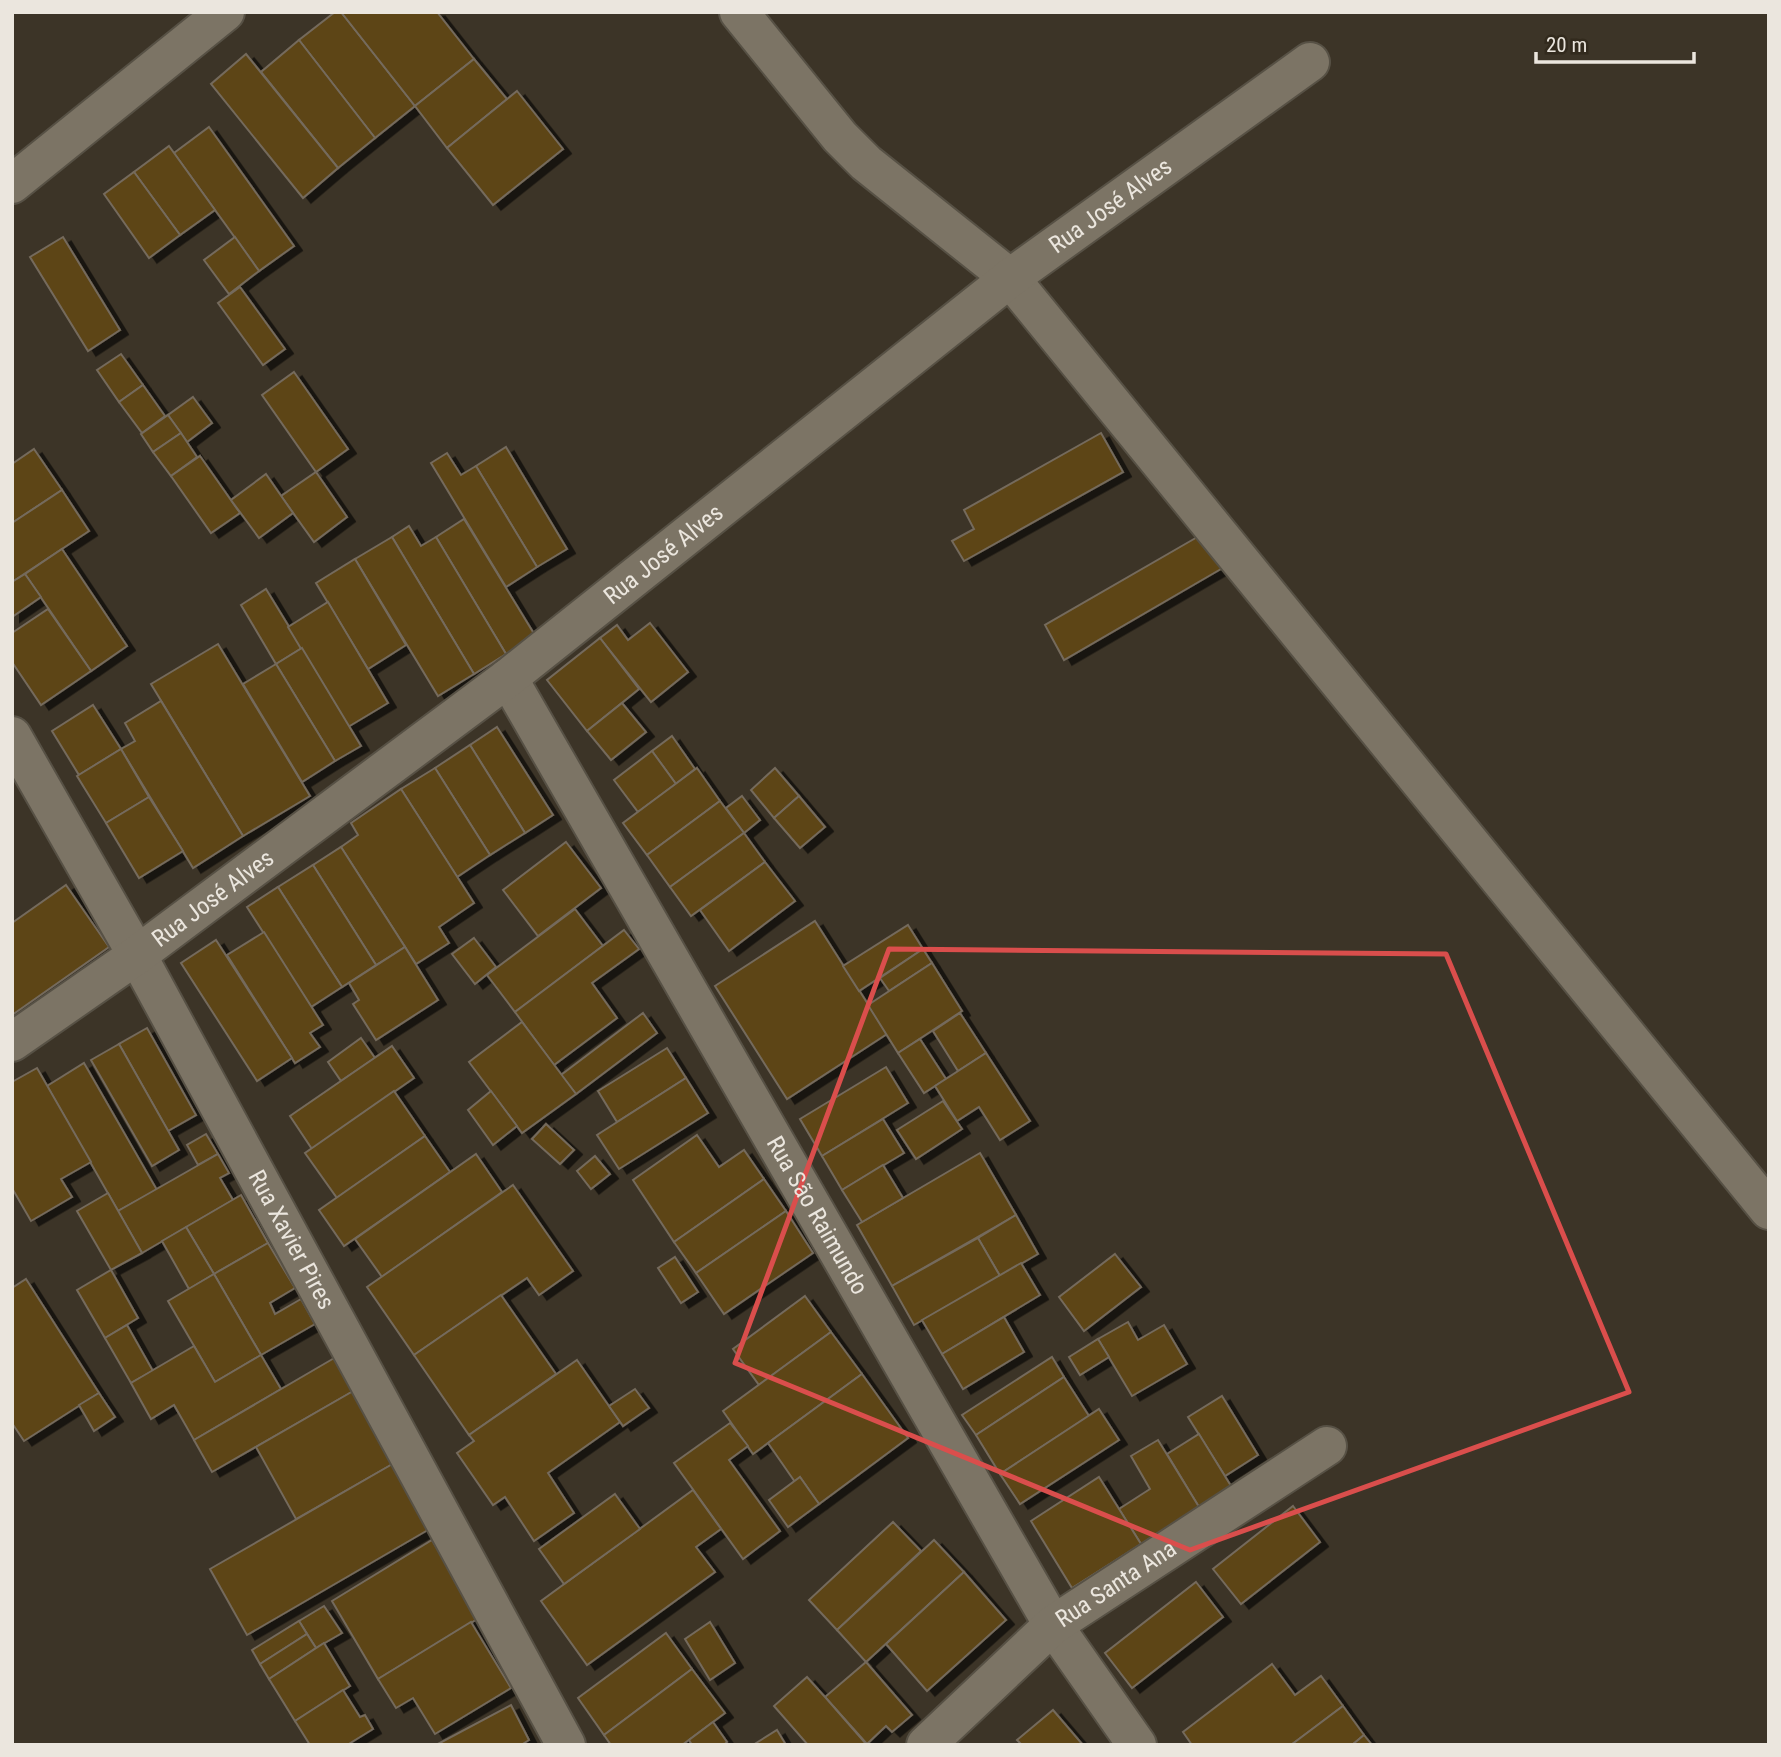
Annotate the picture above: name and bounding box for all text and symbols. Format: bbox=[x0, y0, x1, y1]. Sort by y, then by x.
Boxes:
scale bar bbox=[1536, 21, 1694, 65]
text: 20 m bbox=[1546, 33, 1587, 57]
street label: Rua José Alves bbox=[1044, 152, 1177, 259]
street label: Rua José Alves bbox=[598, 498, 729, 610]
street label: Rua José Alves bbox=[147, 844, 279, 953]
street label: Rua São Raimundo bbox=[761, 1131, 874, 1299]
street label: Rua Xavier Pires bbox=[243, 1165, 341, 1314]
street label: Rua Santa Ana bbox=[1051, 1534, 1181, 1633]

